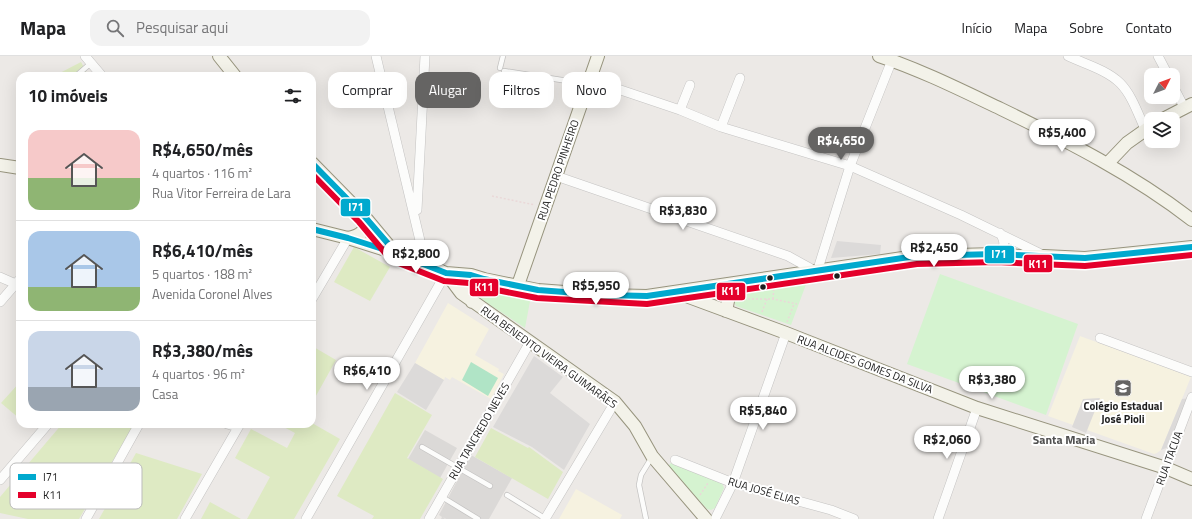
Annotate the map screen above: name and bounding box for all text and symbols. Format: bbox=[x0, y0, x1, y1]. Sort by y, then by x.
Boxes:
search box bbox=[90, 10, 370, 46]
text: Mapa bbox=[20, 13, 66, 42]
text: Pesquisar aqui bbox=[136, 16, 228, 39]
icon: search bbox=[104, 17, 126, 39]
text: Início bbox=[962, 17, 992, 38]
text: Mapa bbox=[1014, 17, 1047, 38]
text: Sobre bbox=[1069, 17, 1103, 38]
text: Contato bbox=[1125, 17, 1172, 38]
north arrow bbox=[1144, 68, 1180, 104]
map controls bbox=[1144, 68, 1180, 148]
chip: Comprar bbox=[328, 72, 407, 108]
chip: Alugar bbox=[415, 72, 481, 108]
chip: Filtros bbox=[489, 72, 554, 108]
chip: Novo bbox=[562, 72, 621, 108]
text: 10 imóveis bbox=[28, 83, 108, 109]
icon: filters bbox=[282, 85, 304, 107]
button: layers bbox=[1144, 112, 1180, 148]
street label: RUA PEDRO PINHEIRO bbox=[533, 117, 583, 223]
pin: R$5,400 bbox=[1025, 119, 1099, 153]
text: R$5,400 bbox=[1038, 122, 1086, 142]
pin: R$4,650 bbox=[804, 127, 878, 161]
text: R$4,650 bbox=[817, 130, 865, 150]
text: R$4,650/mês bbox=[152, 137, 253, 163]
icon: home bbox=[60, 146, 108, 194]
text: 4 quartos · 116 m² bbox=[152, 163, 252, 183]
text: Rua Vitor Ferreira de Lara bbox=[152, 183, 291, 203]
pin: R$3,830 bbox=[646, 197, 720, 231]
line badge: I71 bbox=[340, 198, 371, 217]
text: I71 bbox=[348, 199, 364, 215]
text: R$3,830 bbox=[659, 200, 707, 220]
pin: R$2,450 bbox=[897, 234, 971, 268]
text: R$2,450 bbox=[910, 237, 958, 257]
text: R$6,410/mês bbox=[152, 238, 253, 264]
pin: R$2,800 bbox=[379, 240, 453, 274]
text: R$2,800 bbox=[392, 243, 440, 263]
line badge: I71 bbox=[984, 245, 1015, 264]
text: I71 bbox=[991, 246, 1007, 262]
icon: home bbox=[60, 247, 108, 295]
line badge: K11 bbox=[1023, 254, 1053, 273]
text: K11 bbox=[1029, 256, 1047, 272]
text: 5 quartos · 188 m² bbox=[152, 264, 252, 284]
unlabelled marker bbox=[832, 271, 842, 281]
pin: R$5,950 bbox=[559, 272, 633, 306]
unlabelled marker bbox=[765, 273, 775, 283]
text: R$5,950 bbox=[572, 275, 620, 295]
line badge: K11 bbox=[469, 278, 499, 297]
text: K11 bbox=[475, 279, 493, 295]
line badge: K11 bbox=[716, 282, 746, 301]
unlabelled marker bbox=[758, 282, 768, 292]
text: K11 bbox=[722, 283, 740, 299]
text: Avenida Coronel Alves bbox=[152, 284, 272, 304]
street label: RUA BENEDITO VIEIRA GUIMARÃES bbox=[477, 302, 621, 412]
street label: RUA ALCIDES GOMES DA SILVA bbox=[795, 331, 936, 397]
text: R$3,380/mês bbox=[152, 338, 253, 364]
icon: home bbox=[60, 347, 108, 395]
pin: R$6,410 bbox=[330, 357, 404, 391]
text: R$6,410 bbox=[343, 360, 391, 380]
text: 4 quartos · 96 m² bbox=[152, 364, 245, 384]
pin: R$3,380 bbox=[955, 366, 1029, 400]
text: R$3,380 bbox=[968, 369, 1016, 389]
school or university icon: Colégio Estadual José Pioli bbox=[1113, 378, 1133, 398]
street label: RUA TANCREDO NEVES bbox=[445, 380, 513, 482]
text: Casa bbox=[152, 384, 178, 404]
pin: R$5,840 bbox=[726, 397, 800, 431]
place label: Colégio Estadual José Pioli bbox=[1084, 398, 1162, 427]
text: R$5,840 bbox=[739, 400, 787, 420]
pin: R$2,060 bbox=[910, 426, 984, 460]
street label: RUA ITACUA bbox=[1152, 428, 1186, 487]
text: R$2,060 bbox=[923, 429, 971, 449]
district label: Santa Maria bbox=[1033, 430, 1095, 449]
legend bbox=[10, 463, 142, 509]
text: I71 bbox=[43, 469, 58, 485]
street label: RUA JOSÉ ELIAS bbox=[726, 473, 802, 509]
text: K11 bbox=[43, 487, 62, 503]

